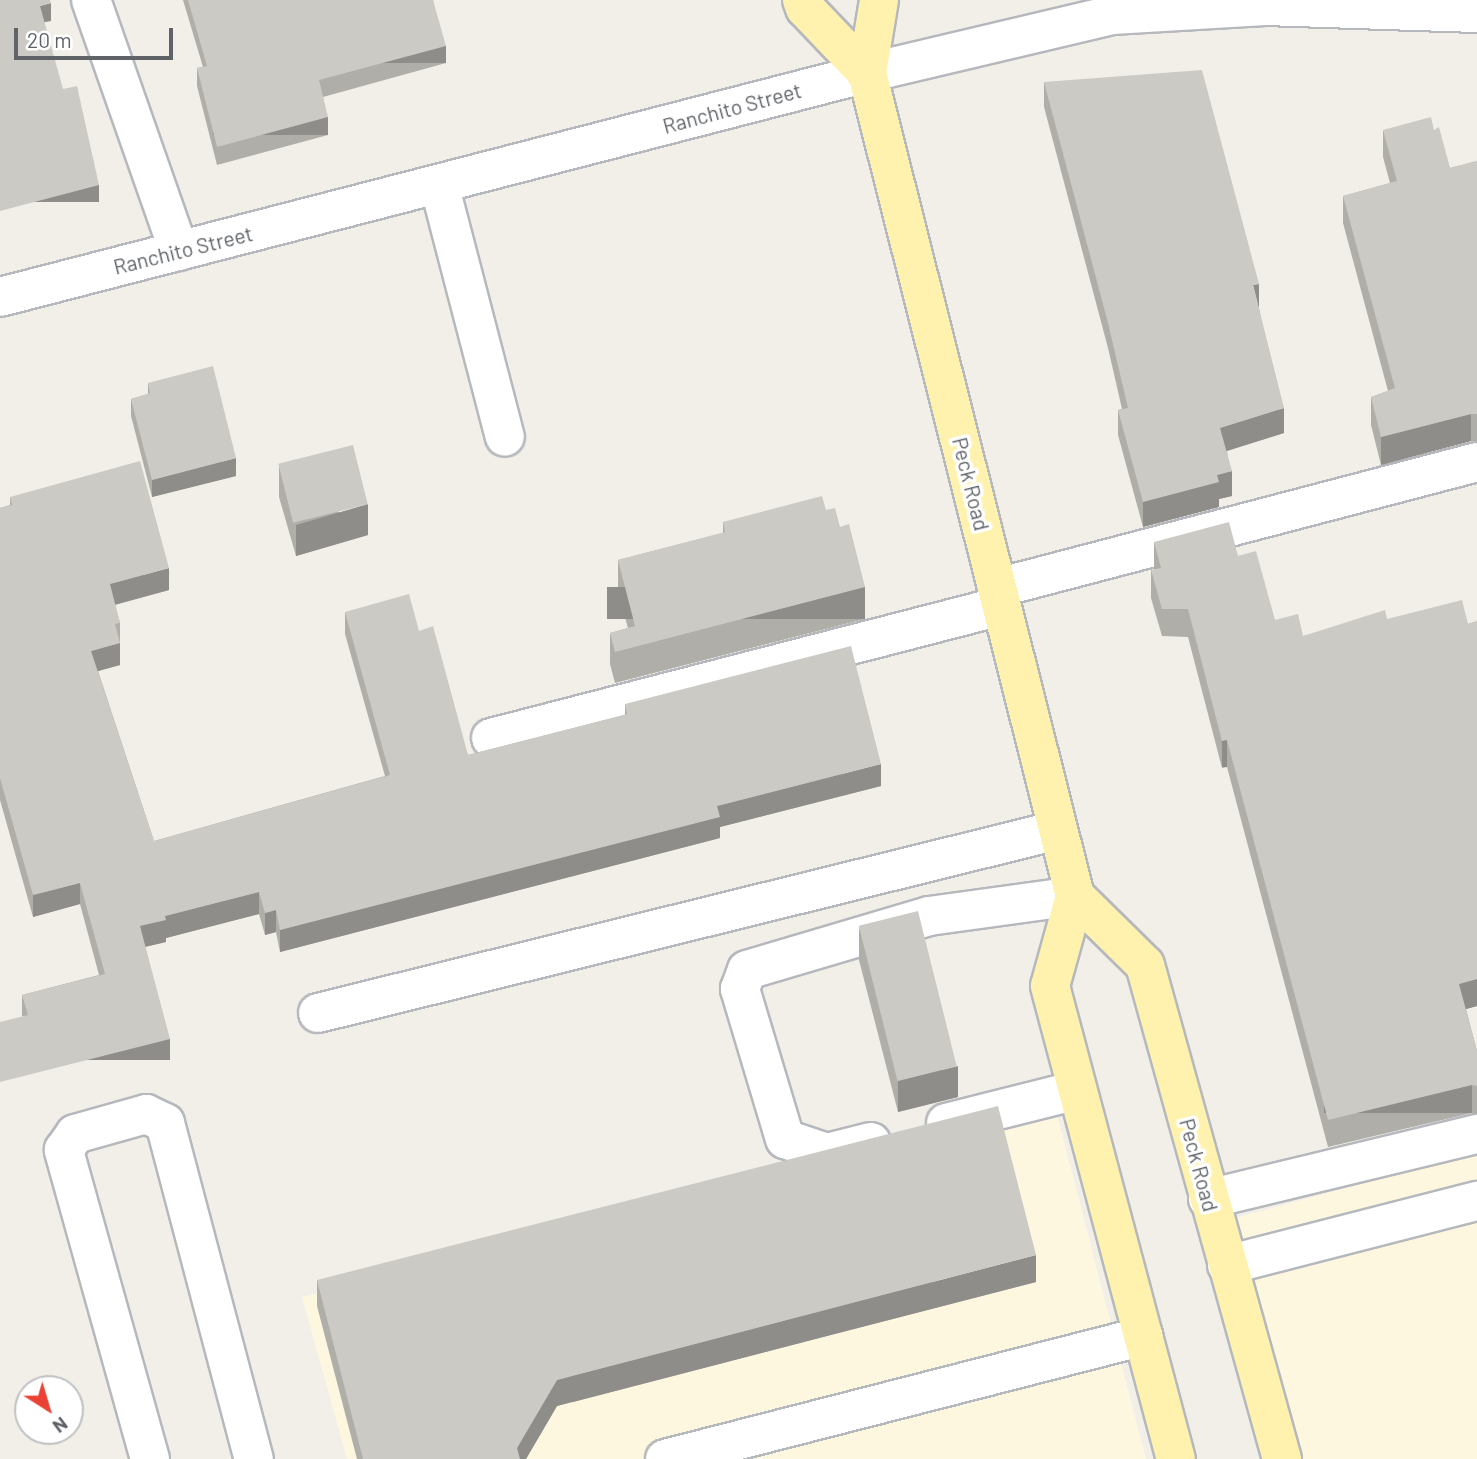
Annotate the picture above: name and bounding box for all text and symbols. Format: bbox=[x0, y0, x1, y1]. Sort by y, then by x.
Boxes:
scale bar bbox=[18, 14, 177, 58]
text: 20 m bbox=[27, 27, 72, 52]
street label: Ranchito Street bbox=[660, 77, 804, 139]
street label: Ranchito Street bbox=[111, 221, 255, 279]
street label: Peck Road bbox=[947, 435, 995, 533]
street label: Peck Road bbox=[1174, 1116, 1224, 1214]
north arrow bbox=[14, 1375, 84, 1445]
text: N bbox=[49, 1413, 73, 1439]

